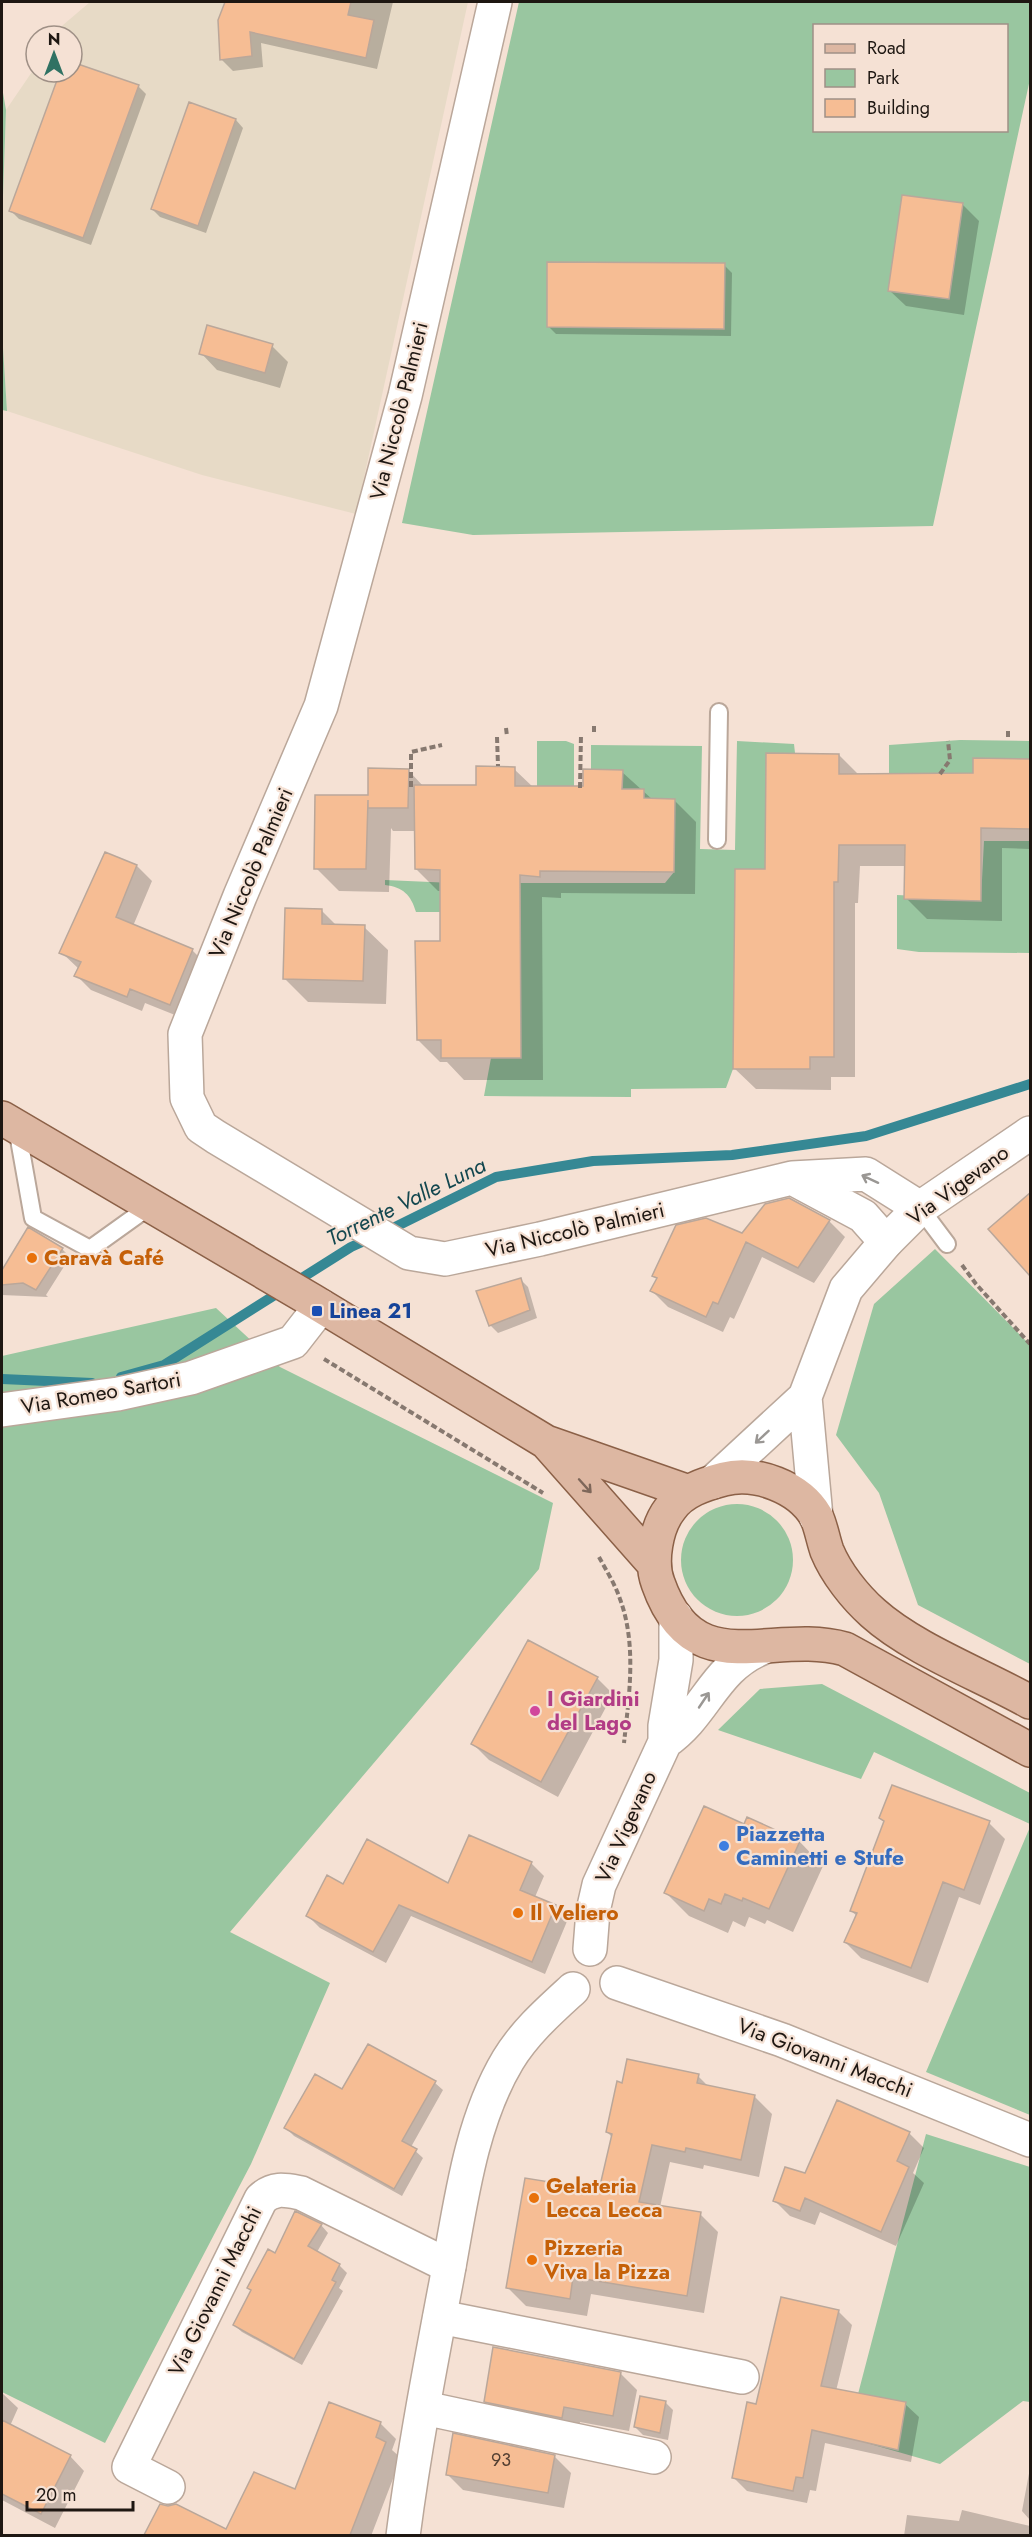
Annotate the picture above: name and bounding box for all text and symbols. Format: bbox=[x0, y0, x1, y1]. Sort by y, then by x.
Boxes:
north arrow bbox=[24, 24, 84, 84]
legend bbox=[813, 24, 1008, 132]
text: N bbox=[48, 28, 60, 51]
text: Road bbox=[867, 35, 906, 61]
text: Park bbox=[867, 65, 899, 91]
text: Building bbox=[867, 95, 930, 121]
street label: Via Niccolò Palmieri bbox=[362, 319, 436, 503]
street label: Via Niccolò Palmieri bbox=[201, 783, 301, 963]
street label: Via Vigevano bbox=[901, 1138, 1015, 1232]
water label: Torrente Valle Luna bbox=[321, 1149, 491, 1253]
one-way arrow bbox=[862, 1172, 880, 1184]
street label: Via Niccolò Palmieri bbox=[483, 1195, 667, 1265]
place label: Caravà Café bbox=[44, 1243, 164, 1273]
marker: Caravà Café bbox=[25, 1251, 39, 1265]
place label: Linea 21 bbox=[329, 1296, 412, 1326]
marker: Linea 21 bbox=[310, 1304, 324, 1318]
street label: Via Romeo Sartori bbox=[19, 1364, 183, 1422]
one-way arrow bbox=[754, 1429, 769, 1444]
one-way arrow bbox=[578, 1478, 592, 1493]
place label: I Giardini del Lago bbox=[547, 1684, 639, 1738]
one-way arrow bbox=[698, 1692, 710, 1709]
marker: I Giardini del Lago bbox=[528, 1704, 542, 1718]
street label: Via Vigevano bbox=[588, 1766, 664, 1888]
place label: Piazzetta Caminetti e Stufe bbox=[736, 1819, 904, 1873]
marker: Piazzetta Caminetti e Stufe bbox=[717, 1839, 731, 1853]
place label: Il Veliero bbox=[530, 1898, 619, 1928]
marker: Il Veliero bbox=[511, 1906, 525, 1920]
street label: Via Giovanni Macchi bbox=[733, 2011, 917, 2105]
place label: Gelateria Lecca Lecca bbox=[546, 2171, 663, 2225]
marker: Gelateria Lecca Lecca bbox=[527, 2191, 541, 2205]
street label: Via Giovanni Macchi bbox=[161, 2201, 269, 2381]
place label: Pizzeria Viva la Pizza bbox=[543, 2233, 670, 2287]
marker: Pizzeria Viva la Pizza bbox=[525, 2253, 539, 2267]
house number: 93 bbox=[491, 2447, 511, 2473]
scale bar bbox=[27, 2474, 134, 2512]
text: 20 m bbox=[36, 2482, 76, 2508]

